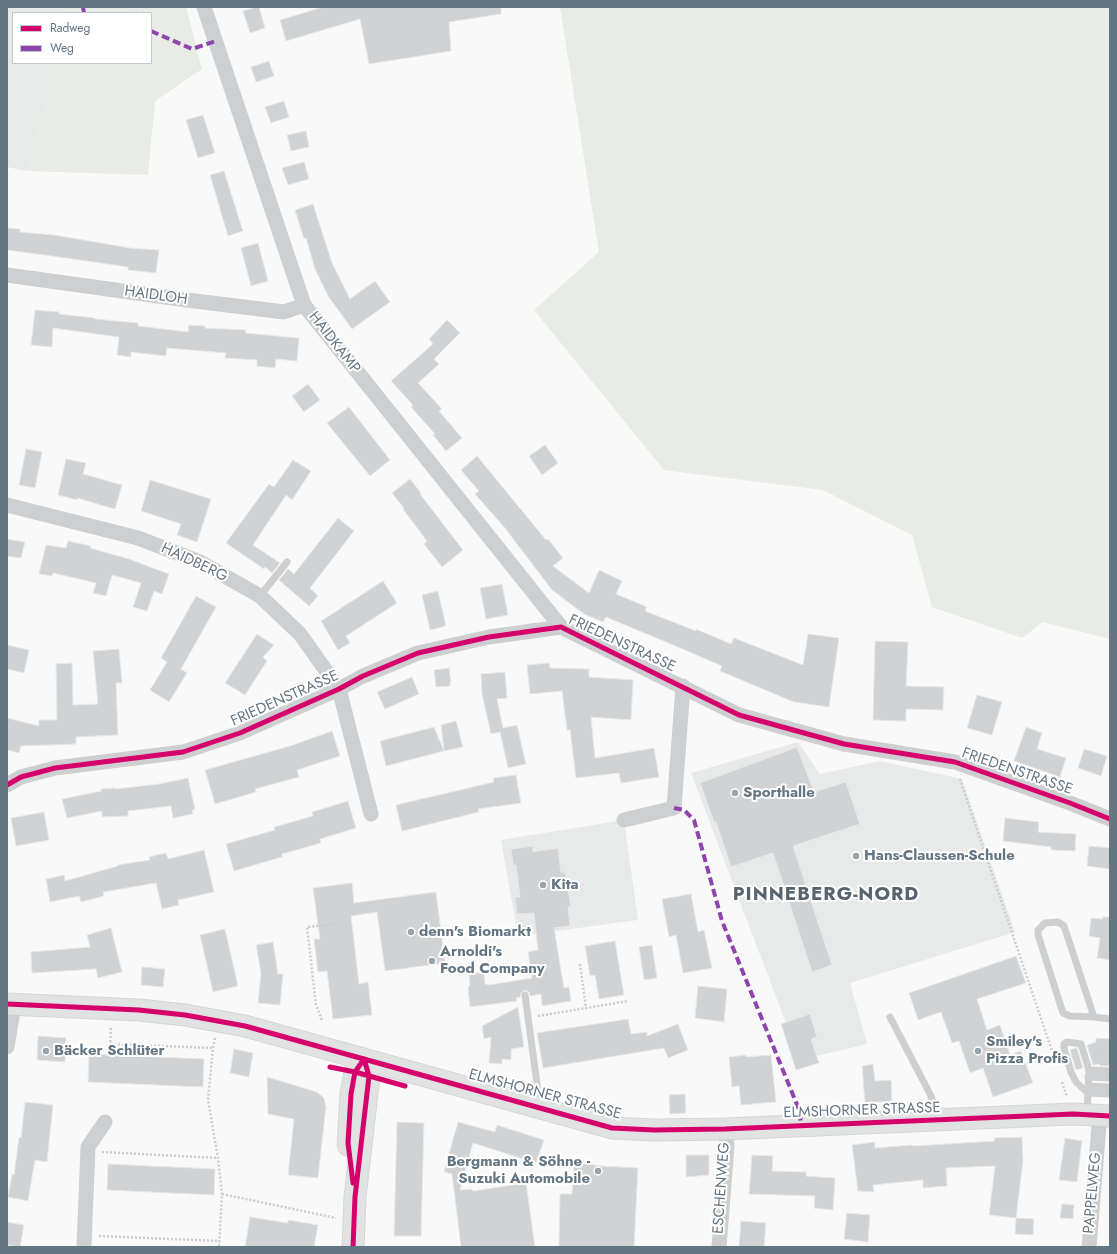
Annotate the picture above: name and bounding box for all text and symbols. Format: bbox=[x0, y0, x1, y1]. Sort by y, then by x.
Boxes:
legend bbox=[12, 12, 152, 64]
text: Radweg bbox=[50, 19, 90, 37]
text: Weg bbox=[50, 39, 74, 57]
street label: HAIDLOH bbox=[123, 283, 189, 309]
street label: HAIDKAMP bbox=[304, 309, 364, 377]
street label: HAIDBERG bbox=[158, 540, 230, 586]
street label: FRIEDENSTRASSE bbox=[566, 611, 678, 677]
street label: FRIEDENSTRASSE bbox=[228, 667, 342, 731]
street label: FRIEDENSTRASSE bbox=[959, 745, 1075, 799]
place label: Sporthalle bbox=[743, 784, 815, 802]
marker: Sporthalle bbox=[730, 788, 740, 798]
place label: Hans-Claussen-Schule bbox=[864, 847, 1015, 865]
marker: Hans-Claussen-Schule bbox=[851, 851, 861, 861]
place label: Kita bbox=[551, 876, 578, 894]
marker: Kita bbox=[538, 880, 548, 890]
district label: PINNEBERG-NORD bbox=[733, 884, 919, 906]
place label: denn's Biomarkt bbox=[419, 923, 531, 941]
marker: denn's Biomarkt bbox=[406, 927, 416, 937]
place label: Arnoldi's Food Company bbox=[440, 943, 545, 978]
marker: Arnoldi's Food Company bbox=[427, 956, 437, 966]
place label: Smiley's Pizza Profis bbox=[986, 1033, 1068, 1068]
place label: Bäcker Schlüter bbox=[54, 1042, 165, 1060]
marker: Bäcker Schlüter bbox=[41, 1046, 51, 1056]
marker: Smiley's Pizza Profis bbox=[973, 1046, 983, 1056]
street label: ELMSHORNER STRASSE bbox=[467, 1066, 623, 1124]
street label: ELMSHORNER STRASSE bbox=[783, 1099, 941, 1123]
street label: ESCHENWEG bbox=[710, 1141, 734, 1235]
street label: PAPPELWEG bbox=[1080, 1152, 1106, 1234]
place label: Bergmann & Söhne - Suzuki Automobile bbox=[447, 1153, 590, 1188]
marker: Bergmann & Söhne - Suzuki Automobile bbox=[593, 1166, 603, 1176]

